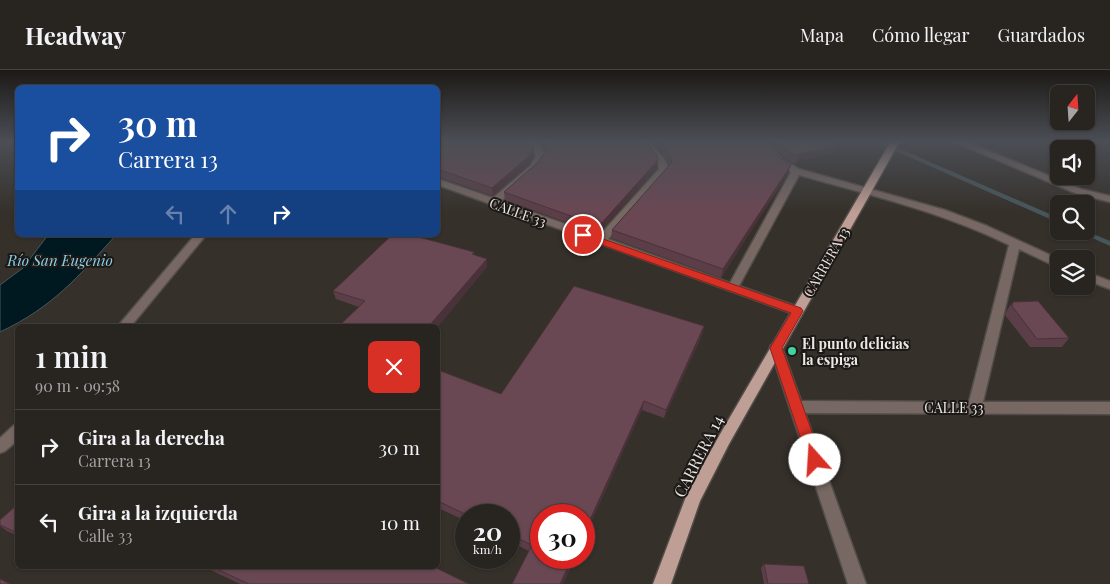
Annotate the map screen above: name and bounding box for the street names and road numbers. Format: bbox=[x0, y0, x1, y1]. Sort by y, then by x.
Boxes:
street label: CALLE 33 bbox=[487, 193, 549, 231]
street label: CARRERA 13 bbox=[798, 224, 854, 300]
street label: CALLE 33 bbox=[924, 398, 984, 417]
street label: CARRERA 14 bbox=[668, 411, 728, 501]

